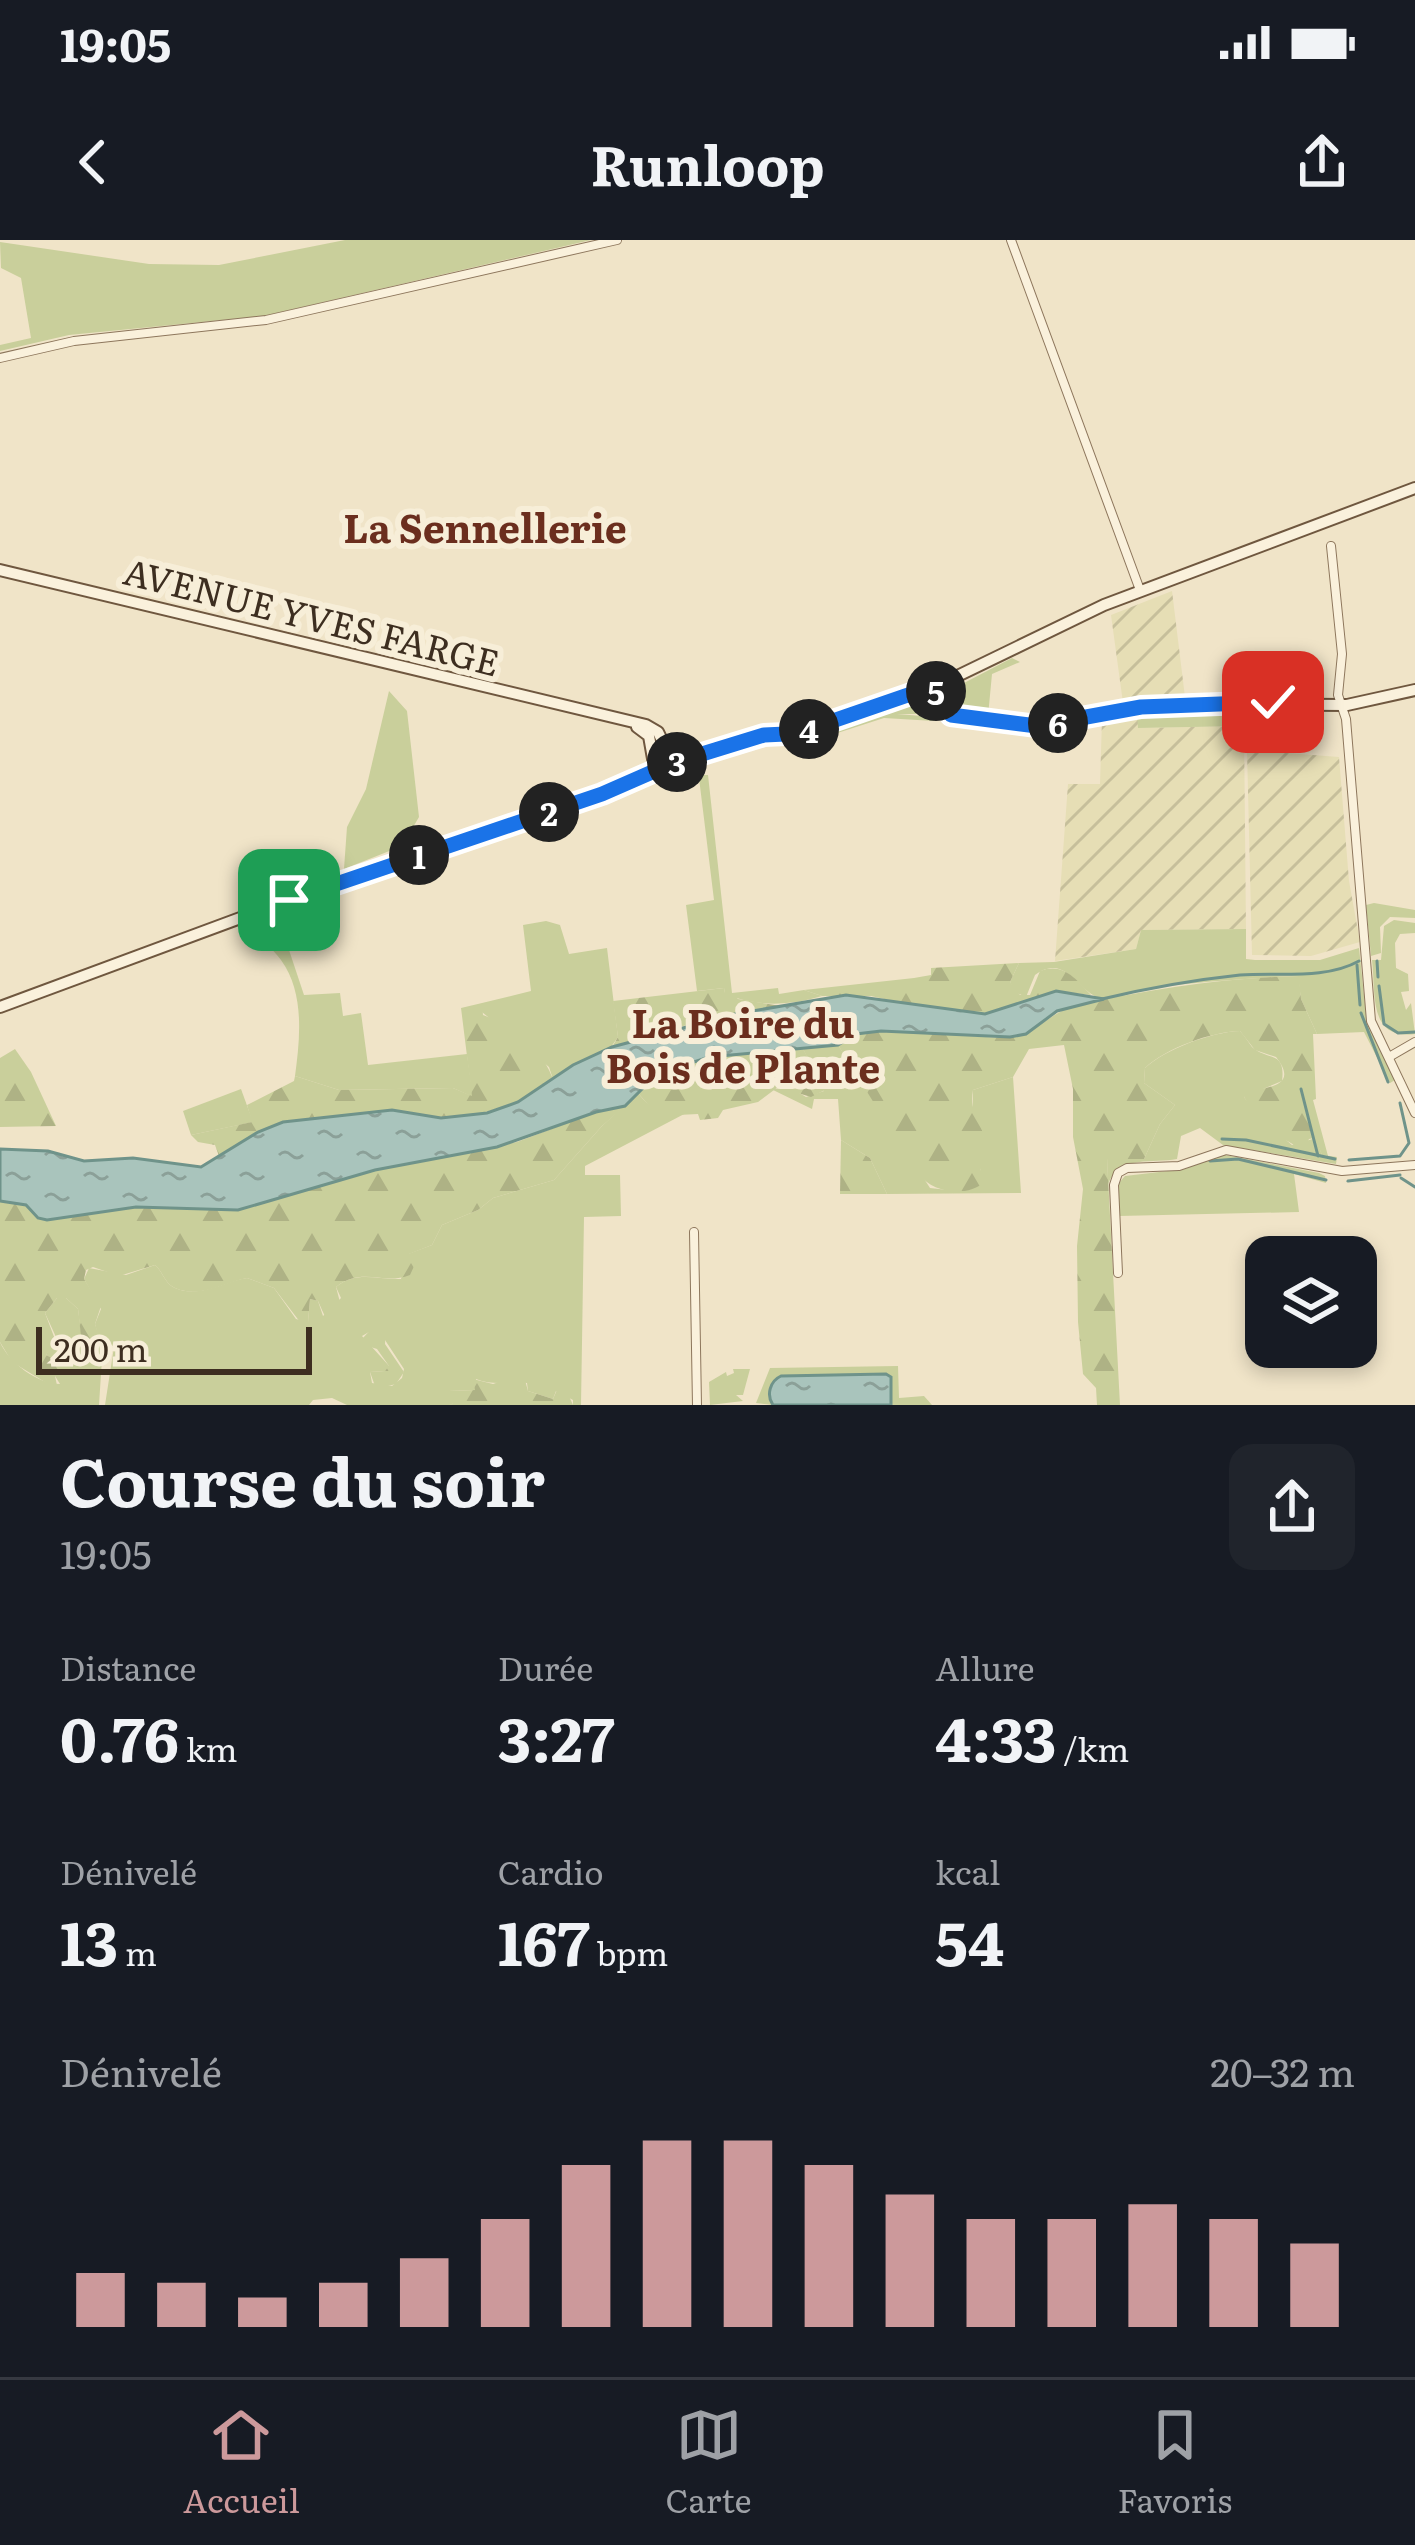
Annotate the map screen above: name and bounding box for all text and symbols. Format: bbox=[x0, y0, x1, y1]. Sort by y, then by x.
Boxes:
text: 19:05 bbox=[60, 9, 171, 76]
text: Runloop bbox=[590, 122, 825, 203]
icon: back bbox=[60, 129, 126, 195]
icon: share bbox=[1289, 129, 1355, 195]
district label: La Sennellerie bbox=[343, 497, 627, 555]
street label: AVENUE YVES FARGE bbox=[119, 543, 505, 687]
pin bbox=[1222, 651, 1324, 753]
pin: 5 bbox=[906, 661, 966, 721]
text: 5 bbox=[927, 666, 945, 715]
icon: check bbox=[1240, 669, 1306, 735]
pin: 6 bbox=[1028, 693, 1088, 753]
text: 6 bbox=[1048, 698, 1068, 747]
pin: 4 bbox=[779, 699, 839, 759]
text: 4 bbox=[799, 704, 819, 753]
pin: 3 bbox=[647, 732, 707, 792]
text: 3 bbox=[668, 737, 686, 786]
pin: 2 bbox=[519, 782, 579, 842]
text: 2 bbox=[540, 787, 558, 836]
pin: 1 bbox=[389, 825, 449, 885]
text: 1 bbox=[412, 830, 426, 879]
pin bbox=[238, 849, 340, 951]
icon: arrive bbox=[256, 867, 322, 933]
district label: La Boire du Bois de Plante bbox=[606, 992, 880, 1095]
map controls bbox=[1245, 1236, 1377, 1368]
button: layers bbox=[1245, 1236, 1377, 1368]
scale bar bbox=[36, 1321, 312, 1374]
text: 200 m bbox=[54, 1323, 148, 1372]
text: Course du soir bbox=[60, 1429, 545, 1527]
button: share bbox=[1229, 1444, 1355, 1570]
text: 19:05 bbox=[60, 1523, 152, 1581]
text: Distance bbox=[60, 1642, 196, 1691]
text: Durée bbox=[498, 1642, 593, 1691]
text: Allure bbox=[935, 1642, 1035, 1691]
text: 0.76 bbox=[60, 1691, 179, 1780]
text: 3:27 bbox=[498, 1691, 615, 1780]
text: 4:33 bbox=[935, 1691, 1057, 1780]
text: km bbox=[179, 1723, 238, 1772]
text: /km bbox=[1057, 1723, 1129, 1772]
text: Dénivelé bbox=[60, 1846, 197, 1895]
text: Cardio bbox=[498, 1846, 604, 1895]
text: kcal bbox=[935, 1846, 1000, 1895]
text: 13 bbox=[60, 1895, 118, 1984]
text: 167 bbox=[498, 1895, 590, 1984]
text: 54 bbox=[935, 1895, 1004, 1984]
text: m bbox=[118, 1927, 157, 1976]
text: bpm bbox=[590, 1927, 668, 1976]
text: Dénivelé bbox=[60, 2041, 222, 2099]
text: 20–32 m bbox=[1210, 2041, 1355, 2099]
tab: Accueil bbox=[183, 2402, 300, 2523]
tab: Carte bbox=[666, 2402, 752, 2523]
tab: Favoris bbox=[1117, 2402, 1232, 2523]

